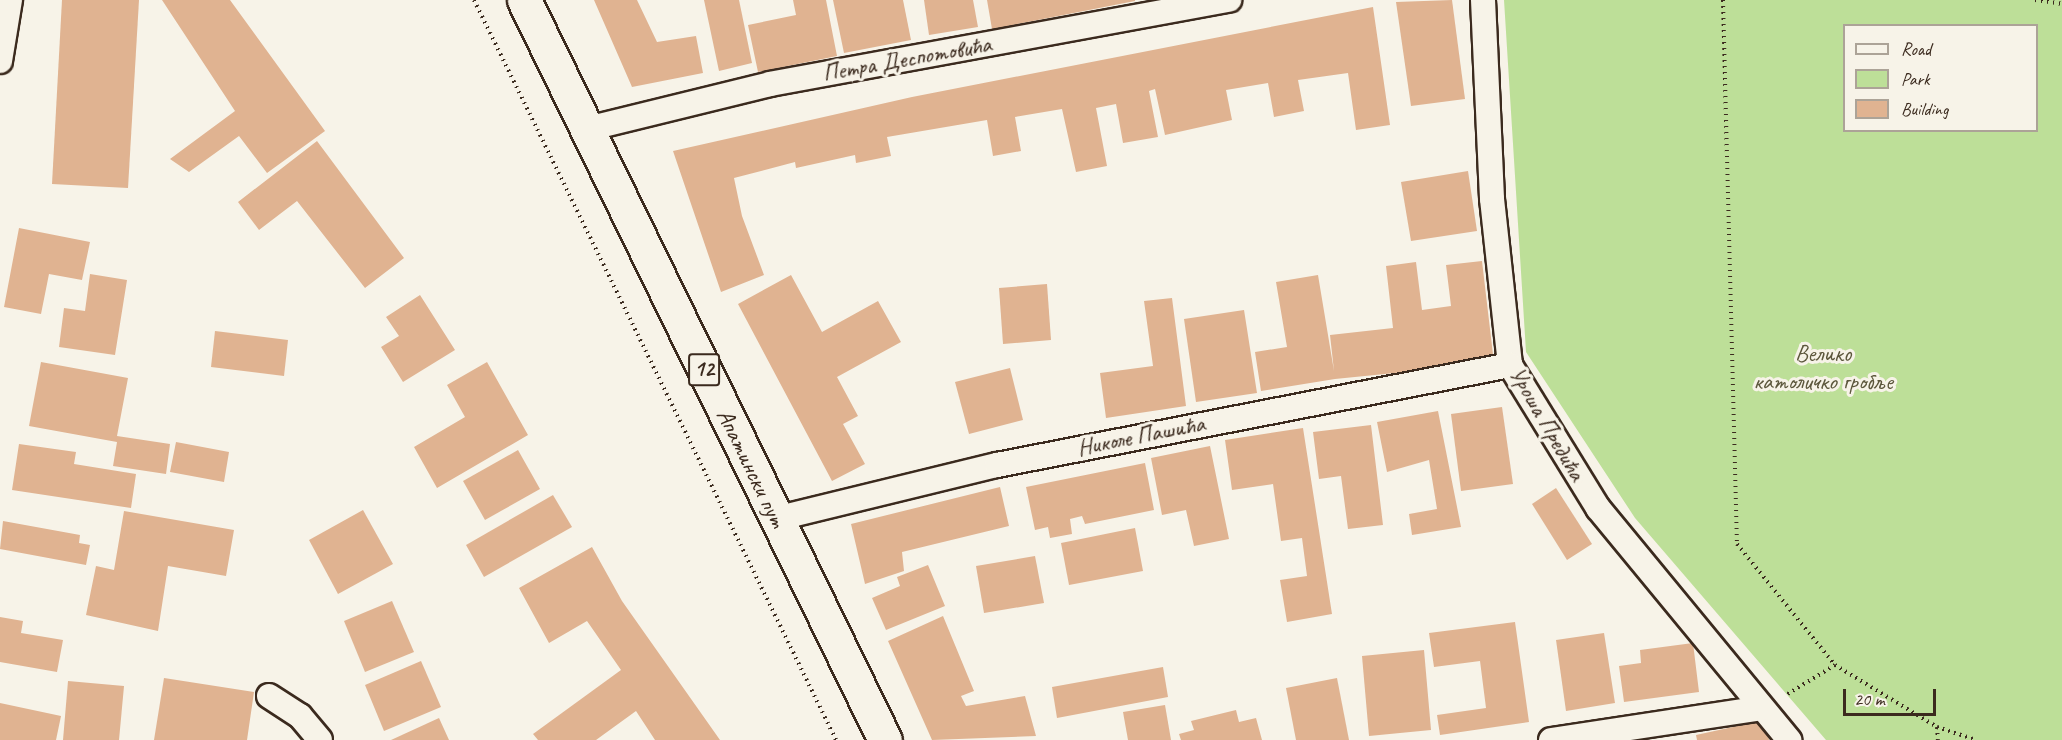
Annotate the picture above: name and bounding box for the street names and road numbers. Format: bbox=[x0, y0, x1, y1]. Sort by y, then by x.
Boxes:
street label: Петра Деспотовића bbox=[821, 30, 993, 88]
road number: 12 bbox=[688, 351, 720, 389]
street label: Уроша Предића bbox=[1503, 361, 1591, 487]
street label: Апатински пут bbox=[709, 403, 793, 533]
street label: Николе Пашића bbox=[1074, 409, 1208, 463]

